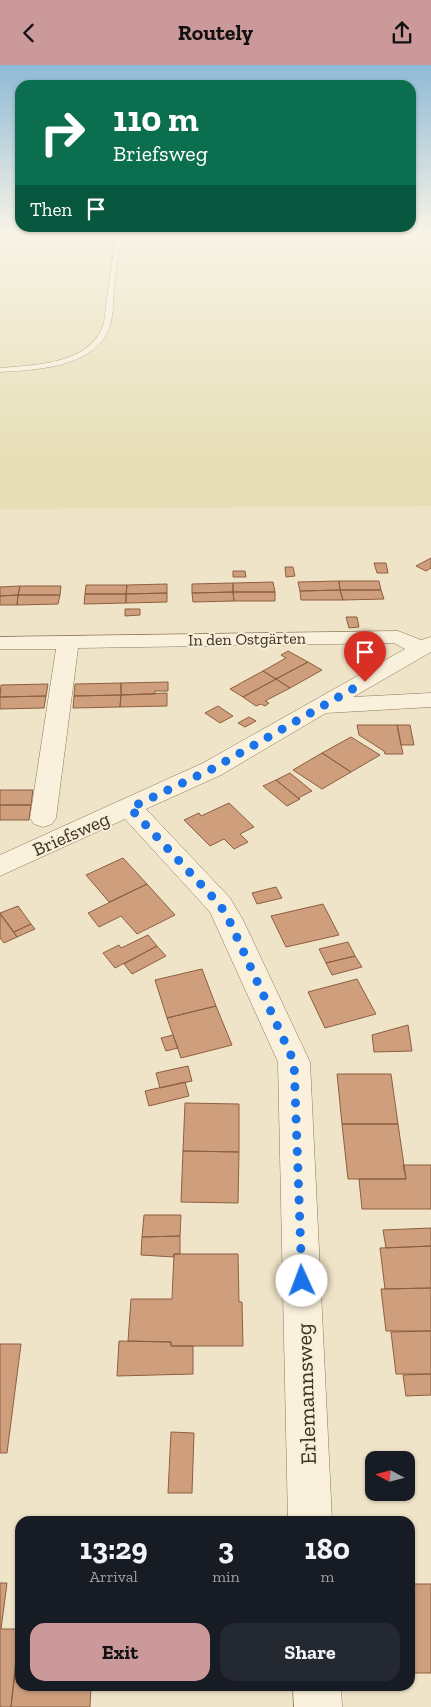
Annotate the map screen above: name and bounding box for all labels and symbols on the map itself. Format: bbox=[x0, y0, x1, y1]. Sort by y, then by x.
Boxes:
street label: In den Ostgärten bbox=[188, 628, 307, 650]
pin bbox=[344, 631, 386, 682]
street label: Briefsweg bbox=[29, 807, 114, 861]
position arrow bbox=[275, 1254, 327, 1306]
street label: Erlemannsweg bbox=[290, 1323, 322, 1465]
north arrow bbox=[365, 1451, 415, 1501]

